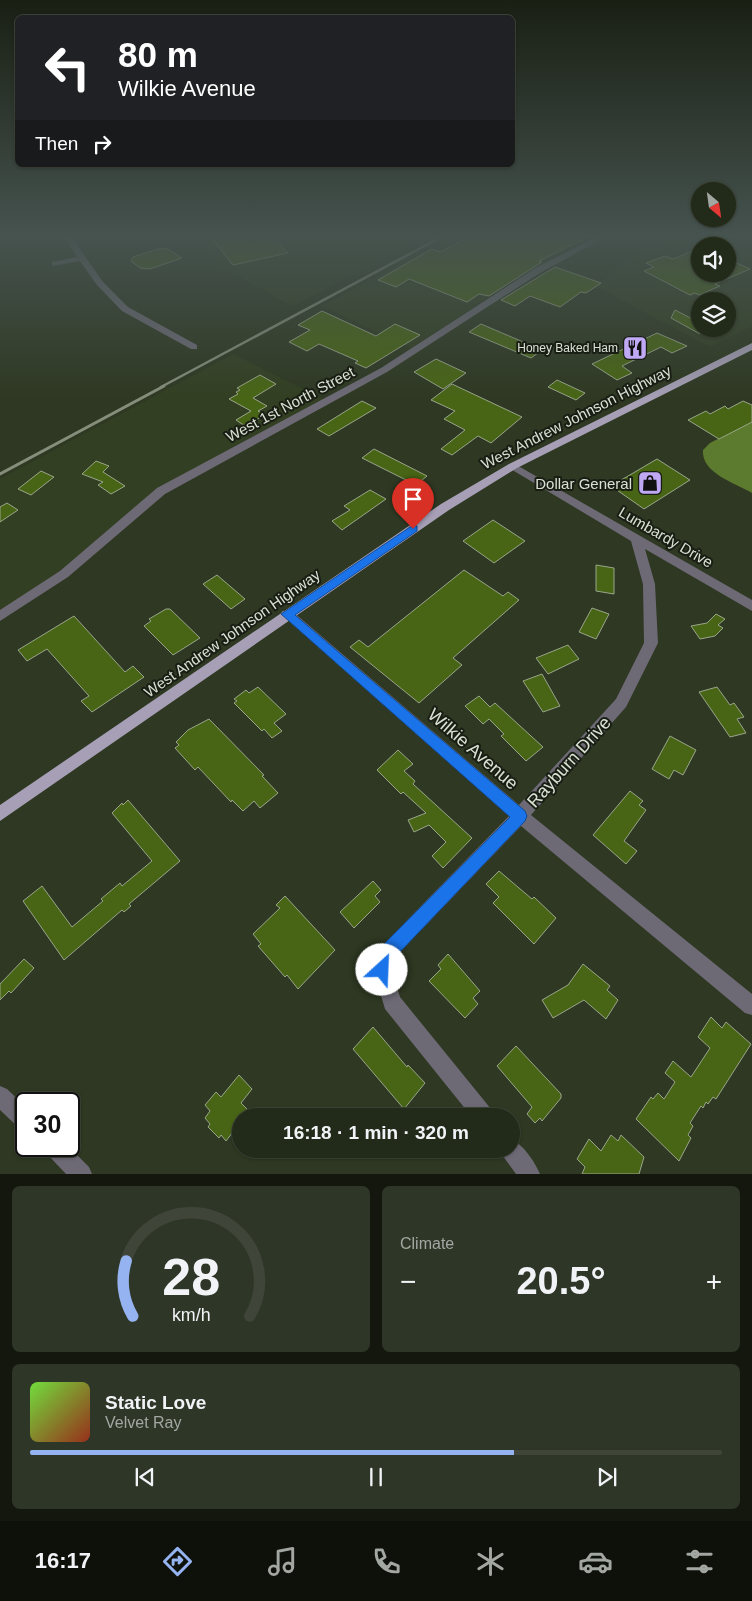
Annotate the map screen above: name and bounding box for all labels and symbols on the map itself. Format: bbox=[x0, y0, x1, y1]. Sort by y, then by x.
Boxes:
north arrow bbox=[691, 182, 736, 228]
restaurant icon: Honey Baked Ham bbox=[622, 335, 648, 361]
place label: Honey Baked Ham bbox=[517, 341, 618, 355]
street label: West Andrew Johnson Highway bbox=[478, 361, 674, 472]
street label: West 1st North Street bbox=[223, 363, 358, 445]
shop icon: Dollar General bbox=[637, 470, 663, 496]
place label: Dollar General bbox=[535, 475, 632, 492]
pin bbox=[392, 478, 434, 529]
street label: Lumbardy Drive bbox=[616, 503, 716, 571]
street label: West Andrew Johnson Highway bbox=[141, 565, 324, 700]
street label: Wilkie Avenue bbox=[424, 704, 522, 794]
street label: Rayburn Drive bbox=[523, 713, 615, 811]
position arrow bbox=[355, 943, 407, 995]
speed limit sign: 30 bbox=[15, 1092, 80, 1157]

